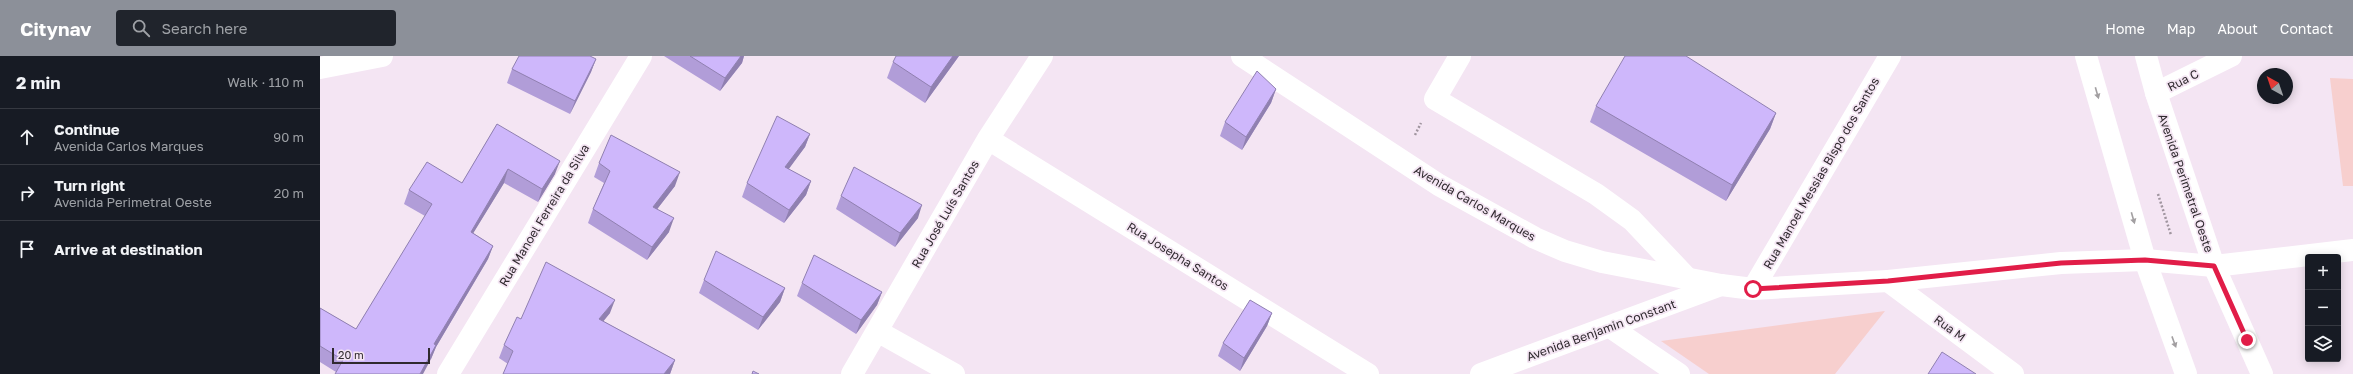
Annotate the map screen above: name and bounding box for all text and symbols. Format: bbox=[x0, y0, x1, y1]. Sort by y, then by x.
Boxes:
search box bbox=[116, 10, 396, 46]
text: Citynav bbox=[20, 17, 92, 40]
icon: search bbox=[130, 17, 152, 39]
text: Search here bbox=[162, 19, 247, 37]
text: Home bbox=[2105, 20, 2145, 37]
text: Map bbox=[2167, 20, 2195, 37]
text: About bbox=[2217, 20, 2258, 37]
text: Contact bbox=[2280, 20, 2333, 37]
street label: Rua C bbox=[2165, 66, 2201, 94]
north arrow bbox=[2257, 68, 2293, 104]
text: 2 min bbox=[16, 72, 60, 93]
text: Walk · 110 m bbox=[227, 74, 304, 90]
street label: Rua Manoel Messias Bispo dos Santos bbox=[1760, 74, 1882, 272]
one-way arrow bbox=[2094, 88, 2100, 100]
street label: Avenida Perimetral Oeste bbox=[2155, 112, 2217, 254]
text: Continue bbox=[54, 120, 120, 138]
icon: ahead bbox=[16, 126, 38, 148]
text: 90 m bbox=[273, 129, 304, 145]
text: Avenida Carlos Marques bbox=[54, 138, 204, 154]
street label: Rua Manoel Ferreira da Silva bbox=[496, 141, 592, 289]
street label: Rua José Luís Santos bbox=[908, 158, 982, 270]
street label: Avenida Carlos Marques bbox=[1411, 162, 1539, 244]
text: Turn right bbox=[54, 176, 125, 194]
icon: right bbox=[16, 182, 38, 204]
text: 20 m bbox=[274, 185, 304, 201]
text: Avenida Perimetral Oeste bbox=[54, 194, 212, 210]
one-way arrow bbox=[2130, 213, 2136, 225]
street label: Rua Josepha Santos bbox=[1125, 219, 1231, 293]
icon: arrive bbox=[16, 238, 38, 260]
text: Arrive at destination bbox=[54, 240, 203, 258]
map controls bbox=[2305, 254, 2341, 362]
button: + bbox=[2305, 254, 2341, 290]
route start bbox=[1744, 280, 1762, 298]
button: − bbox=[2305, 290, 2341, 326]
street label: Avenida Benjamin Constant bbox=[1524, 296, 1678, 364]
street label: Rua M bbox=[1931, 312, 1969, 344]
button: layers bbox=[2305, 326, 2341, 362]
route end bbox=[2238, 331, 2256, 349]
one-way arrow bbox=[2172, 336, 2178, 348]
scale bar bbox=[332, 346, 430, 365]
text: 20 m bbox=[338, 348, 364, 361]

